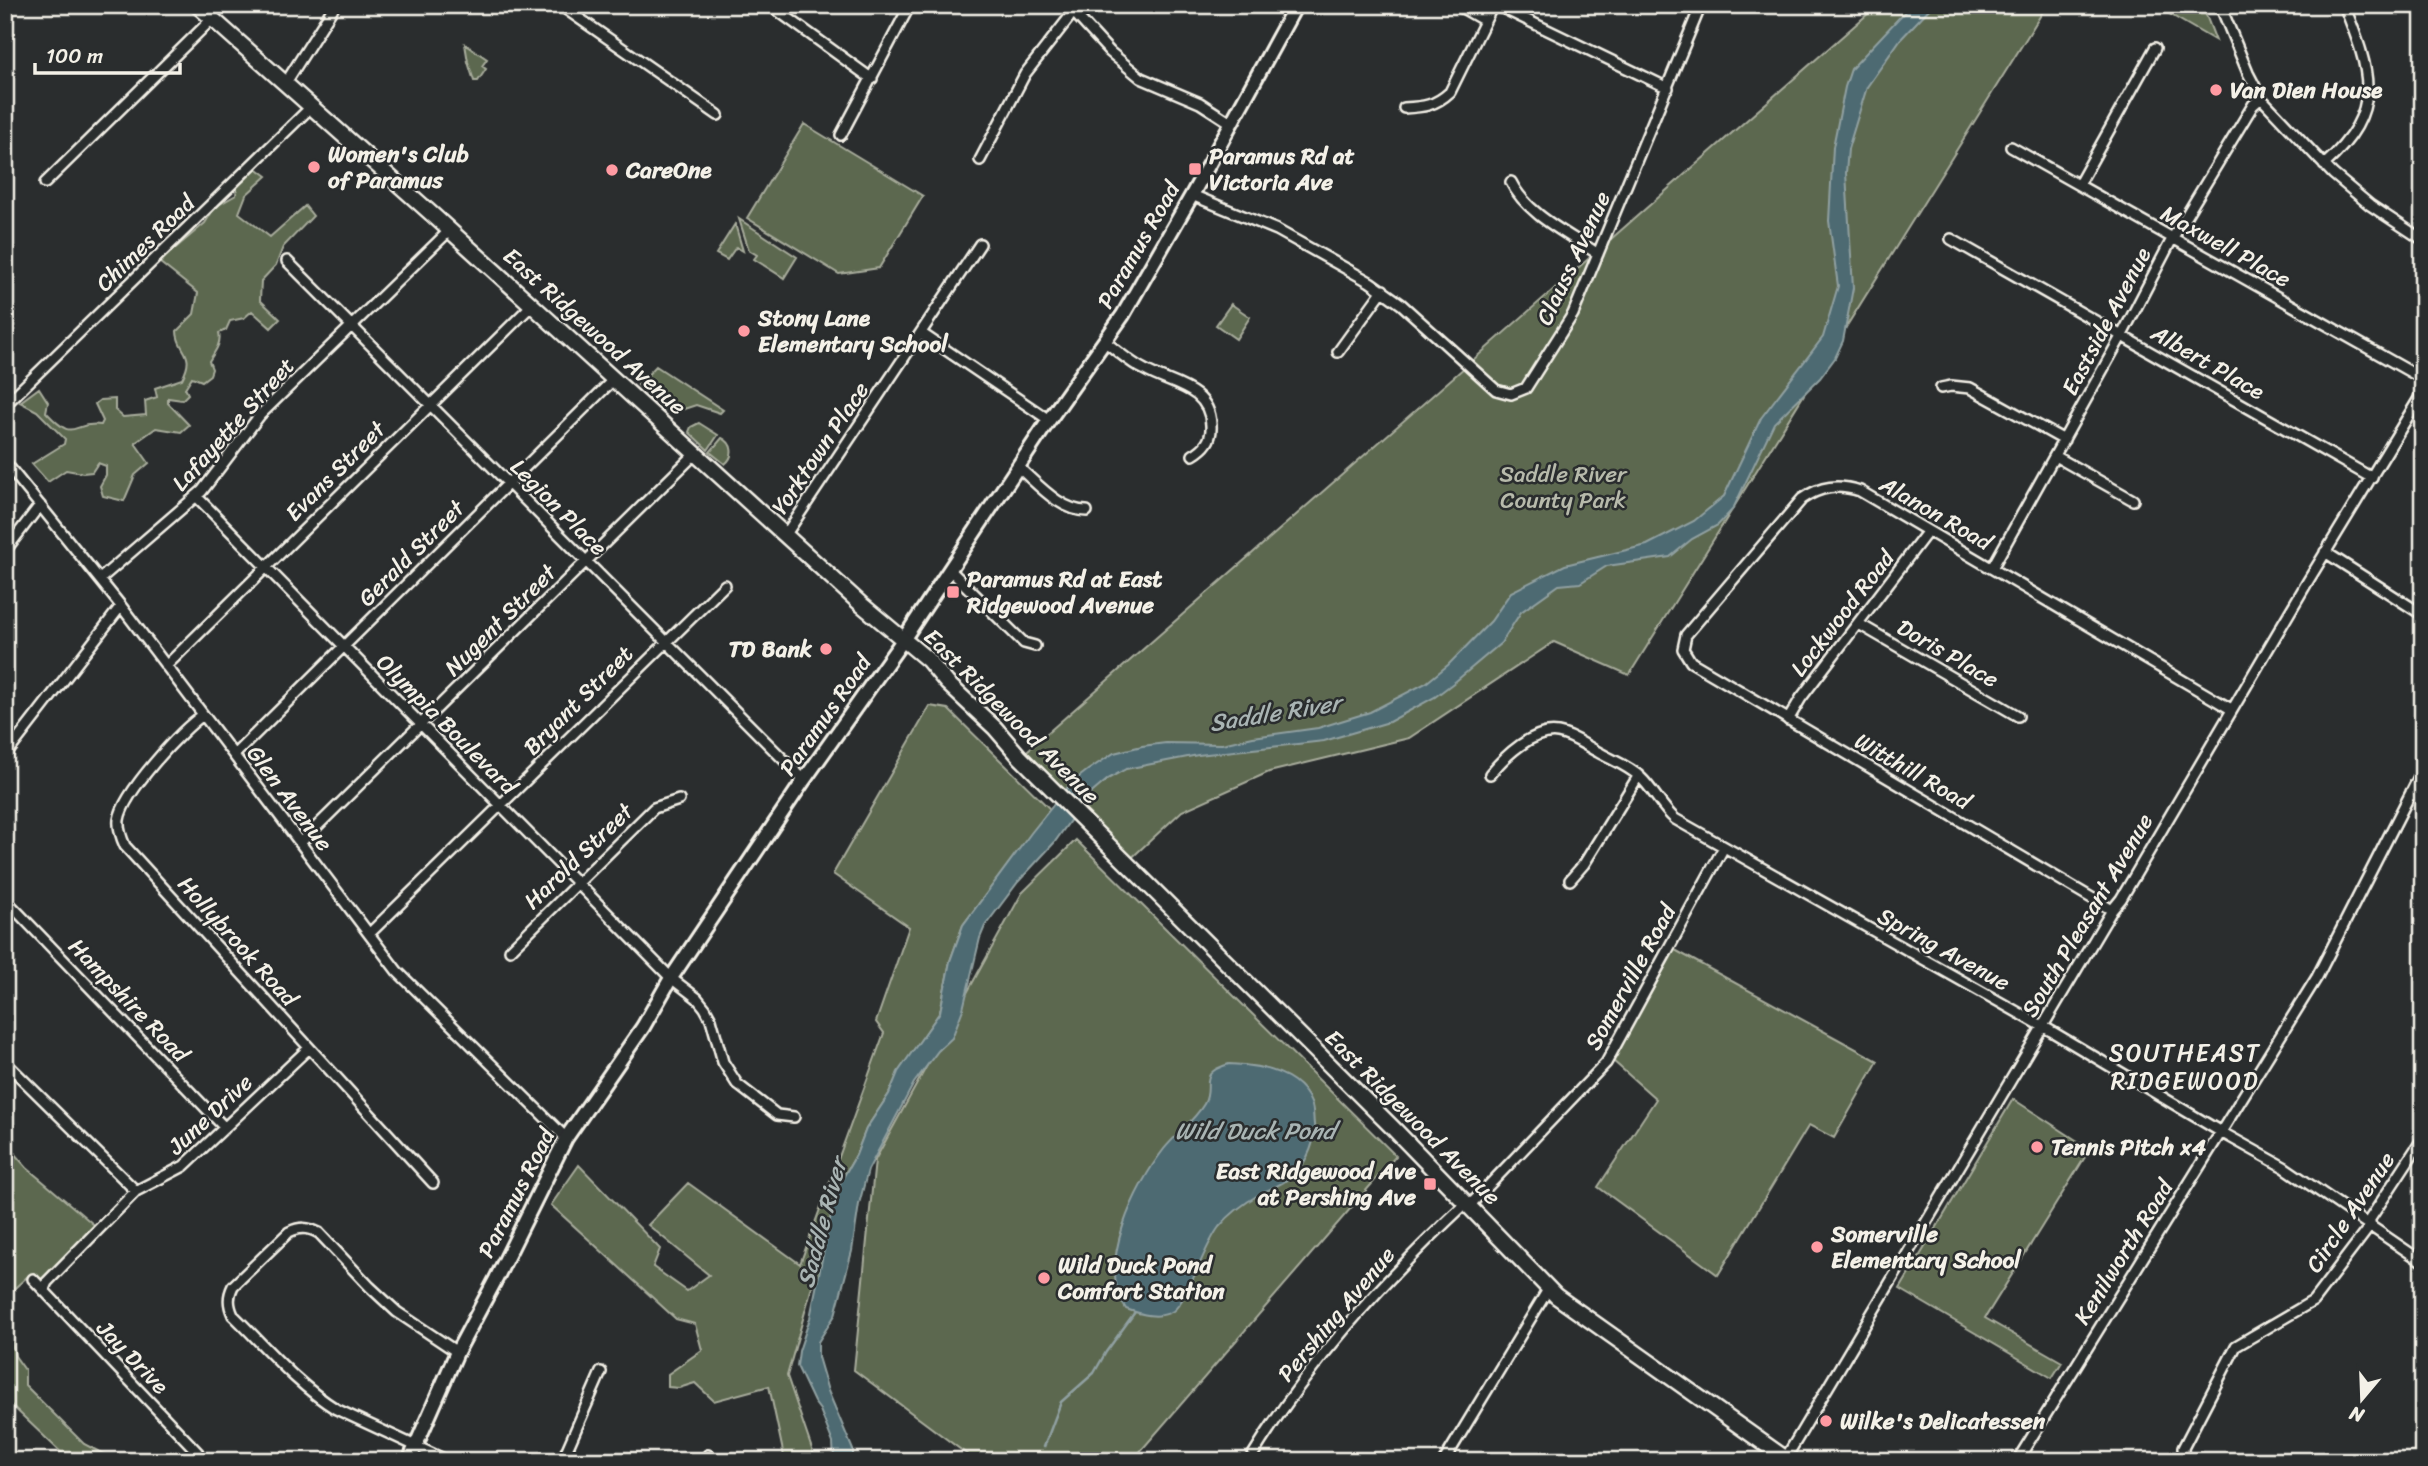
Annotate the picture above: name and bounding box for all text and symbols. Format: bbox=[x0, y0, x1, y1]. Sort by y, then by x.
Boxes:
scale bar bbox=[35, 32, 180, 76]
text: 100 m bbox=[46, 37, 103, 75]
place label: Van Dien House bbox=[2230, 70, 2383, 111]
marker: Van Dien House bbox=[2208, 82, 2224, 98]
place label: Women's Club of Paramus bbox=[328, 134, 469, 201]
place label: Paramus Rd at Victoria Ave bbox=[1209, 136, 1355, 203]
place label: CareOne bbox=[625, 150, 712, 191]
marker: Women's Club of Paramus bbox=[306, 159, 322, 175]
marker: Paramus Rd at Victoria Ave bbox=[1187, 161, 1203, 177]
marker: CareOne bbox=[604, 162, 620, 178]
street label: Paramus Road bbox=[1085, 172, 1192, 317]
street label: Chimes Road bbox=[86, 183, 206, 302]
street label: Clauss Avenue bbox=[1524, 184, 1623, 332]
street label: Maxwell Place bbox=[2153, 194, 2299, 299]
street label: East Ridgewood Avenue bbox=[493, 237, 697, 426]
street label: Eastside Avenue bbox=[2050, 239, 2163, 403]
place label: Stony Lane Elementary School bbox=[757, 298, 949, 365]
street label: Albert Place bbox=[2142, 313, 2272, 412]
marker: Stony Lane Elementary School bbox=[736, 323, 752, 339]
street label: Lafayette Street bbox=[161, 348, 305, 501]
street label: Yorktown Place bbox=[760, 373, 881, 524]
street label: Evans Street bbox=[275, 410, 397, 532]
street label: Legion Place bbox=[500, 448, 618, 566]
park label: Saddle River County Park bbox=[1500, 454, 1628, 521]
street label: Alanon Road bbox=[1871, 464, 2002, 563]
street label: Gerald Street bbox=[348, 489, 476, 617]
street label: Lockwood Road bbox=[1779, 539, 1907, 686]
street label: Nugent Street bbox=[434, 553, 568, 687]
place label: Paramus Rd at East Ridgewood Avenue bbox=[966, 559, 1162, 626]
marker: Paramus Rd at East Ridgewood Avenue bbox=[945, 584, 961, 600]
street label: Doris Place bbox=[1889, 608, 2007, 699]
street label: East Ridgewood Avenue bbox=[913, 618, 1110, 815]
place label: TD Bank bbox=[729, 629, 813, 670]
street label: Bryant Street bbox=[513, 635, 644, 766]
marker: TD Bank bbox=[818, 641, 834, 657]
street label: Olympia Boulevard bbox=[366, 644, 529, 806]
street label: Paramus Road bbox=[768, 644, 884, 785]
water label: Saddle River bbox=[1206, 681, 1348, 744]
street label: Witthill Road bbox=[1846, 721, 1981, 823]
street label: Glen Avenue bbox=[236, 736, 344, 861]
street label: Harold Street bbox=[514, 792, 644, 920]
street label: South Pleasant Avenue bbox=[2010, 805, 2165, 1025]
street label: Hollybrook Road bbox=[167, 866, 309, 1018]
street label: Somerville Road bbox=[1573, 895, 1689, 1058]
street label: Spring Avenue bbox=[1870, 896, 2018, 1003]
street label: Hampshire Road bbox=[58, 928, 201, 1074]
street label: East Ridgewood Avenue bbox=[1314, 1019, 1511, 1216]
district label: SOUTHEAST RIDGEWOOD bbox=[2109, 1032, 2261, 1102]
street label: June Drive bbox=[157, 1063, 263, 1166]
water label: Wild Duck Pond bbox=[1175, 1110, 1341, 1152]
street label: Paramus Road bbox=[466, 1119, 568, 1265]
place label: Tennis Pitch x4 bbox=[2051, 1127, 2207, 1168]
marker: Tennis Pitch x4 bbox=[2029, 1139, 2045, 1155]
street label: Circle Avenue bbox=[2294, 1143, 2406, 1282]
water label: Saddle River bbox=[785, 1150, 860, 1292]
place label: East Ridgewood Ave at Pershing Ave bbox=[1216, 1151, 1417, 1218]
street label: Kenilworth Road bbox=[2062, 1170, 2186, 1333]
marker: East Ridgewood Ave at Pershing Ave bbox=[1422, 1176, 1438, 1192]
place label: Somerville Elementary School bbox=[1830, 1214, 2022, 1281]
street label: Pershing Avenue bbox=[1267, 1237, 1406, 1392]
marker: Somerville Elementary School bbox=[1809, 1239, 1825, 1255]
place label: Wild Duck Pond Comfort Station bbox=[1057, 1245, 1225, 1312]
marker: Wild Duck Pond Comfort Station bbox=[1036, 1270, 1052, 1286]
street label: Jay Drive bbox=[85, 1309, 179, 1405]
north arrow bbox=[2326, 1364, 2396, 1434]
text: N bbox=[2344, 1397, 2369, 1433]
place label: Wilke's Delicatessen bbox=[1840, 1401, 2046, 1442]
marker: Wilke's Delicatessen bbox=[1818, 1413, 1834, 1429]

